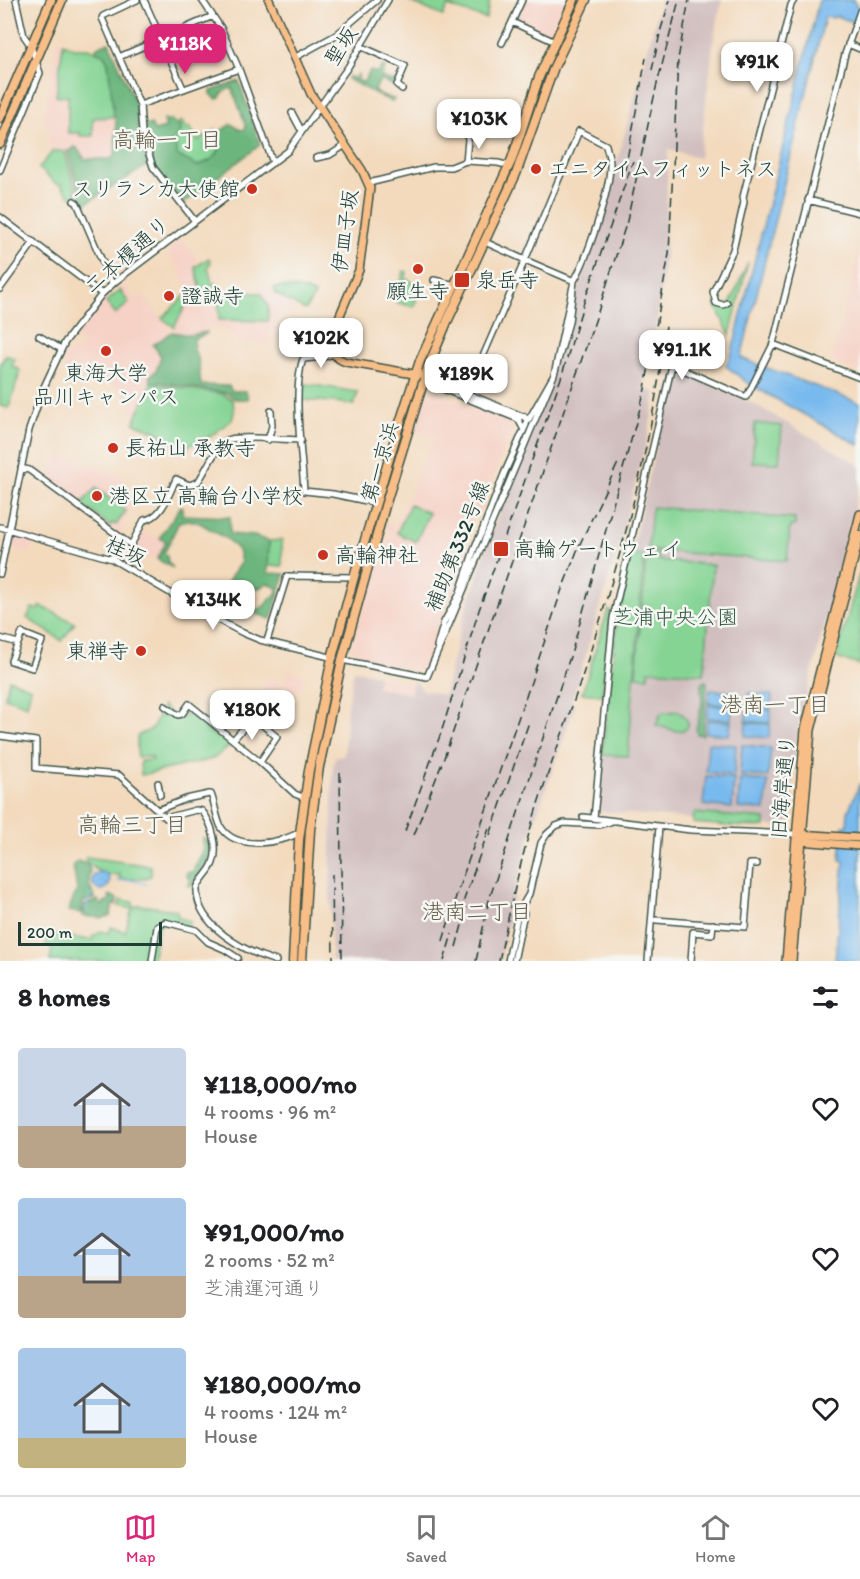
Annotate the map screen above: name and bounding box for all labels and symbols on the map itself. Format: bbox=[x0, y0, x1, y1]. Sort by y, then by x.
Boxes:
street label: 聖坂 bbox=[319, 21, 362, 70]
pin: ¥118K bbox=[143, 24, 227, 75]
pin: ¥91K bbox=[721, 42, 793, 93]
pin: ¥103K bbox=[437, 99, 521, 150]
district label: 高輪一丁目 bbox=[112, 126, 222, 153]
place label: エニタイムフィットネス bbox=[548, 156, 776, 181]
marker: エニタイムフィットネス bbox=[529, 162, 543, 176]
place label: スリランカ大使館 bbox=[72, 176, 240, 201]
marker: スリランカ大使館 bbox=[245, 182, 259, 196]
street label: 伊皿子坂 bbox=[326, 188, 363, 274]
street label: 二本榎通り bbox=[79, 211, 174, 298]
marker: 願生寺 bbox=[411, 262, 425, 276]
place label: 泉岳寺 bbox=[476, 267, 539, 292]
marker: 泉岳寺 bbox=[453, 271, 471, 289]
place label: 願生寺 bbox=[387, 278, 450, 303]
place label: 證誠寺 bbox=[181, 283, 244, 308]
marker: 證誠寺 bbox=[162, 289, 176, 303]
pin: ¥102K bbox=[279, 318, 363, 369]
pin: ¥91.1K bbox=[633, 330, 731, 381]
marker: 東海大学 品川キャンパス bbox=[99, 344, 113, 358]
pin: ¥189K bbox=[424, 354, 508, 405]
place label: 東海大学 品川キャンパス bbox=[33, 360, 179, 409]
street label: 第一京浜 bbox=[355, 418, 404, 506]
place label: 長祐山 承教寺 bbox=[125, 435, 256, 460]
marker: 長祐山 承教寺 bbox=[106, 441, 120, 455]
street label: 補助第332号線 bbox=[419, 477, 494, 615]
place label: 港区立 高輪台小学校 bbox=[109, 483, 303, 508]
marker: 港区立 高輪台小学校 bbox=[90, 489, 104, 503]
street label: 桂坂 bbox=[102, 530, 151, 571]
place label: 高輪ゲートウェイ bbox=[514, 536, 682, 561]
marker: 高輪ゲートウェイ bbox=[492, 540, 510, 558]
place label: 高輪神社 bbox=[335, 542, 419, 567]
marker: 高輪神社 bbox=[316, 548, 330, 562]
pin: ¥134K bbox=[171, 580, 255, 631]
park label: 芝浦中央公園 bbox=[612, 604, 738, 629]
place label: 東禅寺 bbox=[66, 638, 129, 663]
marker: 東禅寺 bbox=[134, 644, 148, 658]
pin: ¥180K bbox=[210, 690, 294, 741]
district label: 港南一丁目 bbox=[720, 691, 830, 718]
street label: 旧海岸通り bbox=[765, 734, 800, 840]
district label: 高輪三丁目 bbox=[77, 811, 187, 838]
district label: 港南二丁目 bbox=[422, 898, 532, 925]
scale bar bbox=[18, 919, 162, 947]

